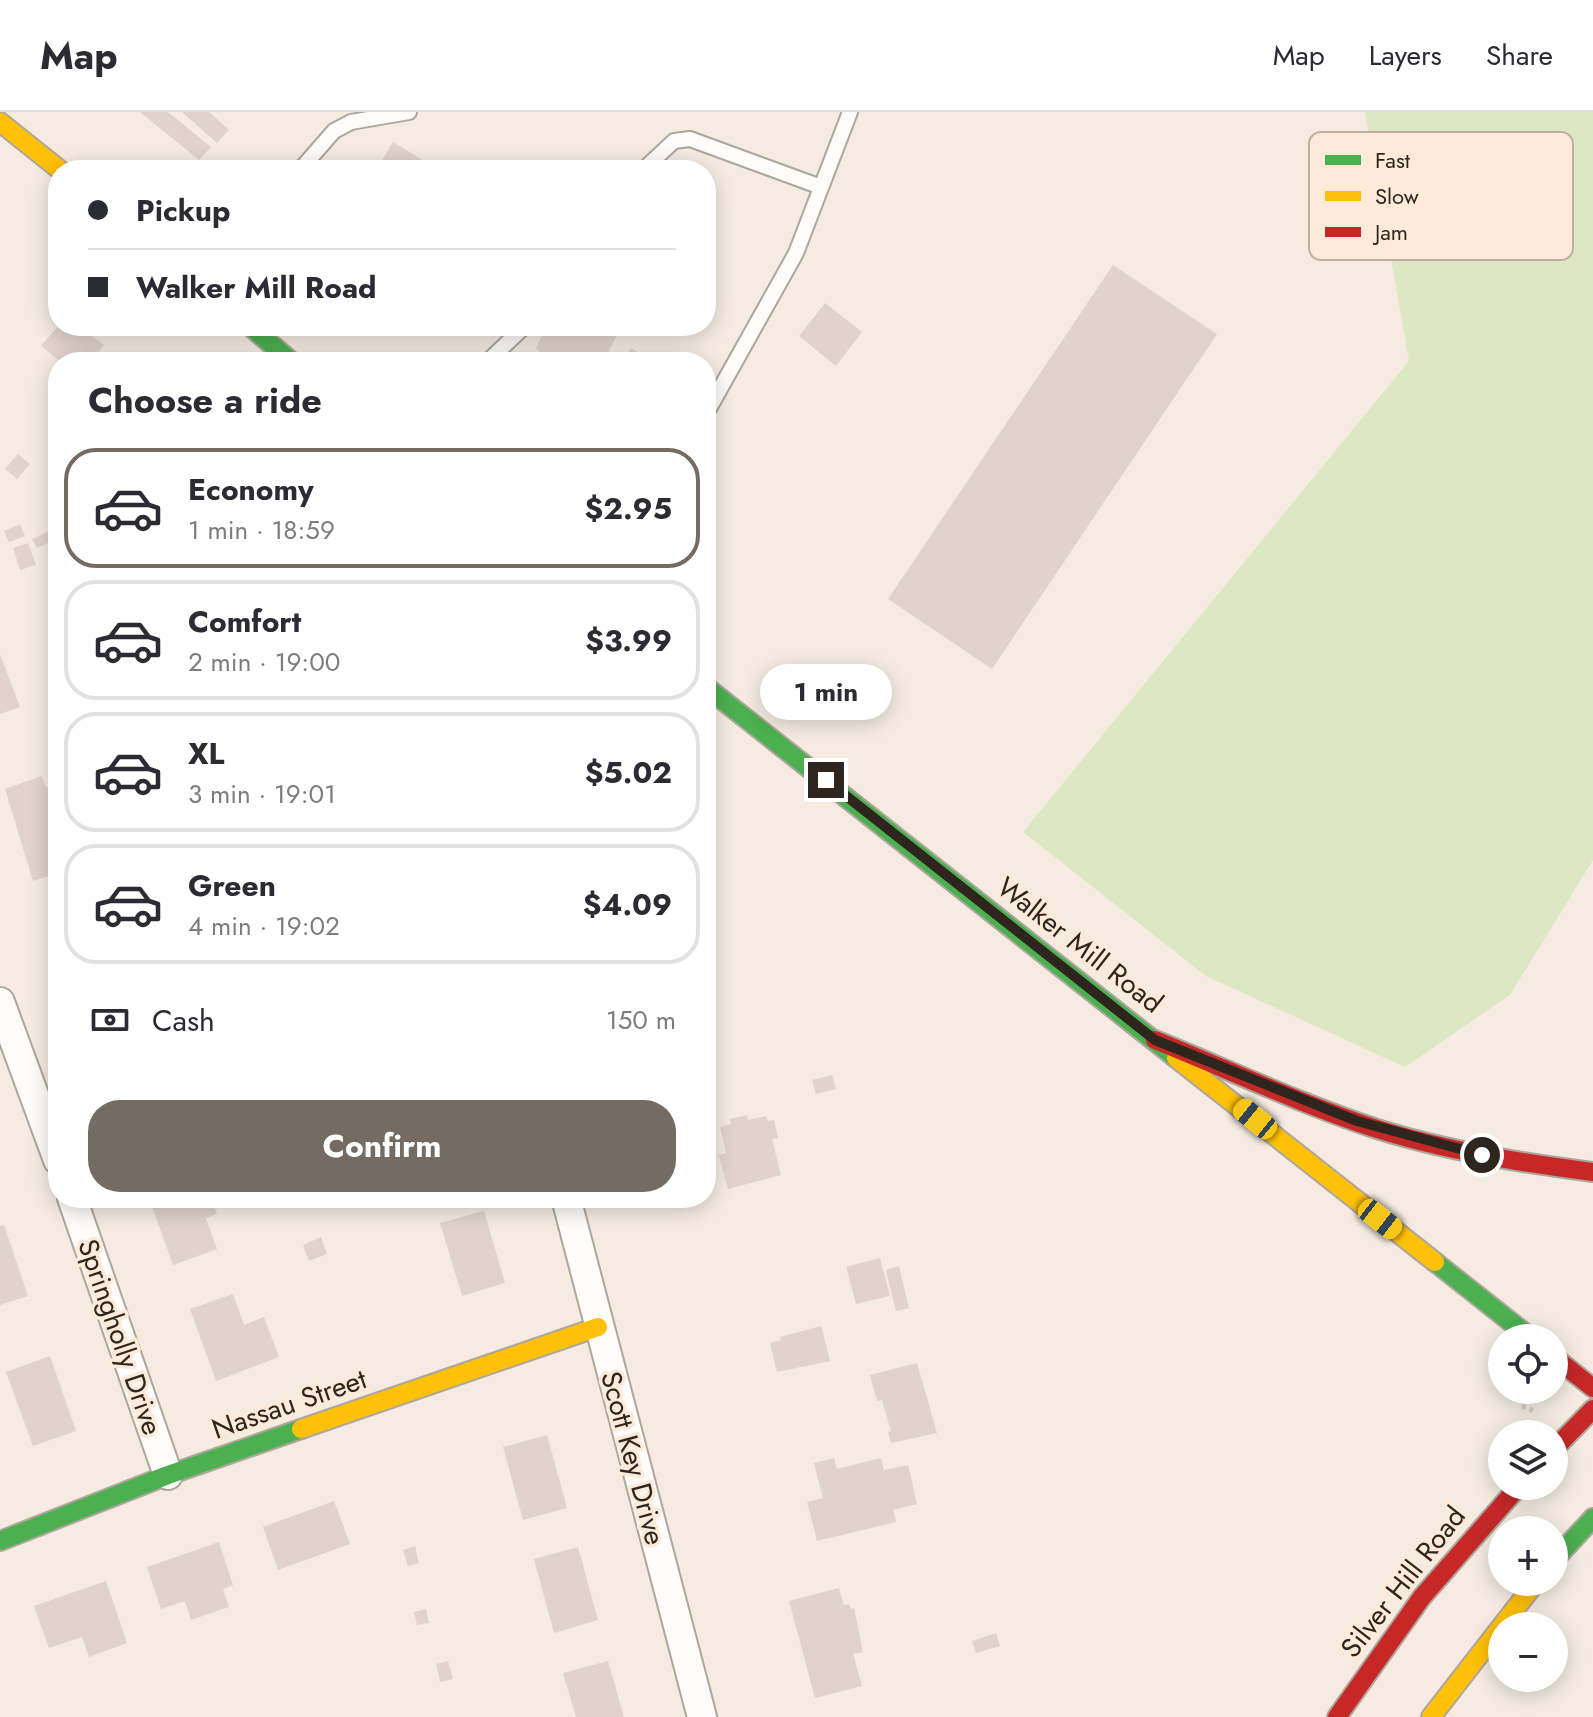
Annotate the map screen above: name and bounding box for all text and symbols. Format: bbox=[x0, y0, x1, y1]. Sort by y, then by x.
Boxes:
text: Map bbox=[40, 28, 118, 83]
text: Map bbox=[1273, 35, 1325, 76]
text: Layers bbox=[1369, 35, 1442, 76]
text: Share bbox=[1486, 35, 1553, 76]
legend bbox=[1309, 132, 1573, 260]
text: Fast bbox=[1375, 144, 1411, 176]
text: Slow bbox=[1375, 180, 1419, 212]
text: Pickup bbox=[136, 189, 231, 232]
text: Jam bbox=[1372, 216, 1408, 248]
text: Walker Mill Road bbox=[136, 266, 377, 309]
text: Choose a ride bbox=[88, 374, 322, 426]
text: Economy bbox=[188, 468, 314, 511]
icon: car bbox=[92, 472, 164, 544]
text: $2.95 bbox=[585, 487, 672, 530]
text: 1 min · 18:59 bbox=[188, 511, 335, 549]
text: Comfort bbox=[188, 600, 301, 643]
icon: car bbox=[92, 604, 164, 676]
text: $3.99 bbox=[585, 619, 672, 662]
text: 2 min · 19:00 bbox=[188, 643, 340, 681]
callout: 1 min bbox=[760, 664, 892, 720]
text: 1 min bbox=[794, 673, 858, 711]
text: XL bbox=[188, 732, 224, 775]
icon: car bbox=[92, 736, 164, 808]
text: $5.02 bbox=[585, 751, 672, 794]
route end bbox=[808, 762, 844, 798]
text: 3 min · 19:01 bbox=[188, 775, 336, 813]
text: Green bbox=[188, 864, 276, 907]
street label: Walker Mill Road bbox=[988, 867, 1172, 1023]
icon: car bbox=[92, 868, 164, 940]
text: $4.09 bbox=[583, 883, 672, 926]
text: 4 min · 19:02 bbox=[188, 907, 340, 945]
icon: cash bbox=[88, 998, 132, 1042]
text: Cash bbox=[152, 999, 215, 1042]
text: 150 m bbox=[606, 1001, 676, 1039]
car bbox=[1229, 1095, 1281, 1143]
button: Confirm bbox=[88, 1100, 676, 1192]
route start bbox=[1464, 1137, 1500, 1173]
car bbox=[1354, 1195, 1406, 1243]
street label: Springholly Drive bbox=[67, 1234, 173, 1440]
map controls bbox=[1488, 1324, 1568, 1692]
button: locate bbox=[1488, 1324, 1568, 1404]
street label: Nassau Street bbox=[206, 1358, 372, 1450]
street label: Scott Key Drive bbox=[590, 1367, 676, 1549]
button: layers bbox=[1488, 1420, 1568, 1500]
street label: Silver Hill Road bbox=[1331, 1498, 1475, 1666]
button: + bbox=[1488, 1516, 1568, 1596]
button: − bbox=[1488, 1612, 1568, 1692]

